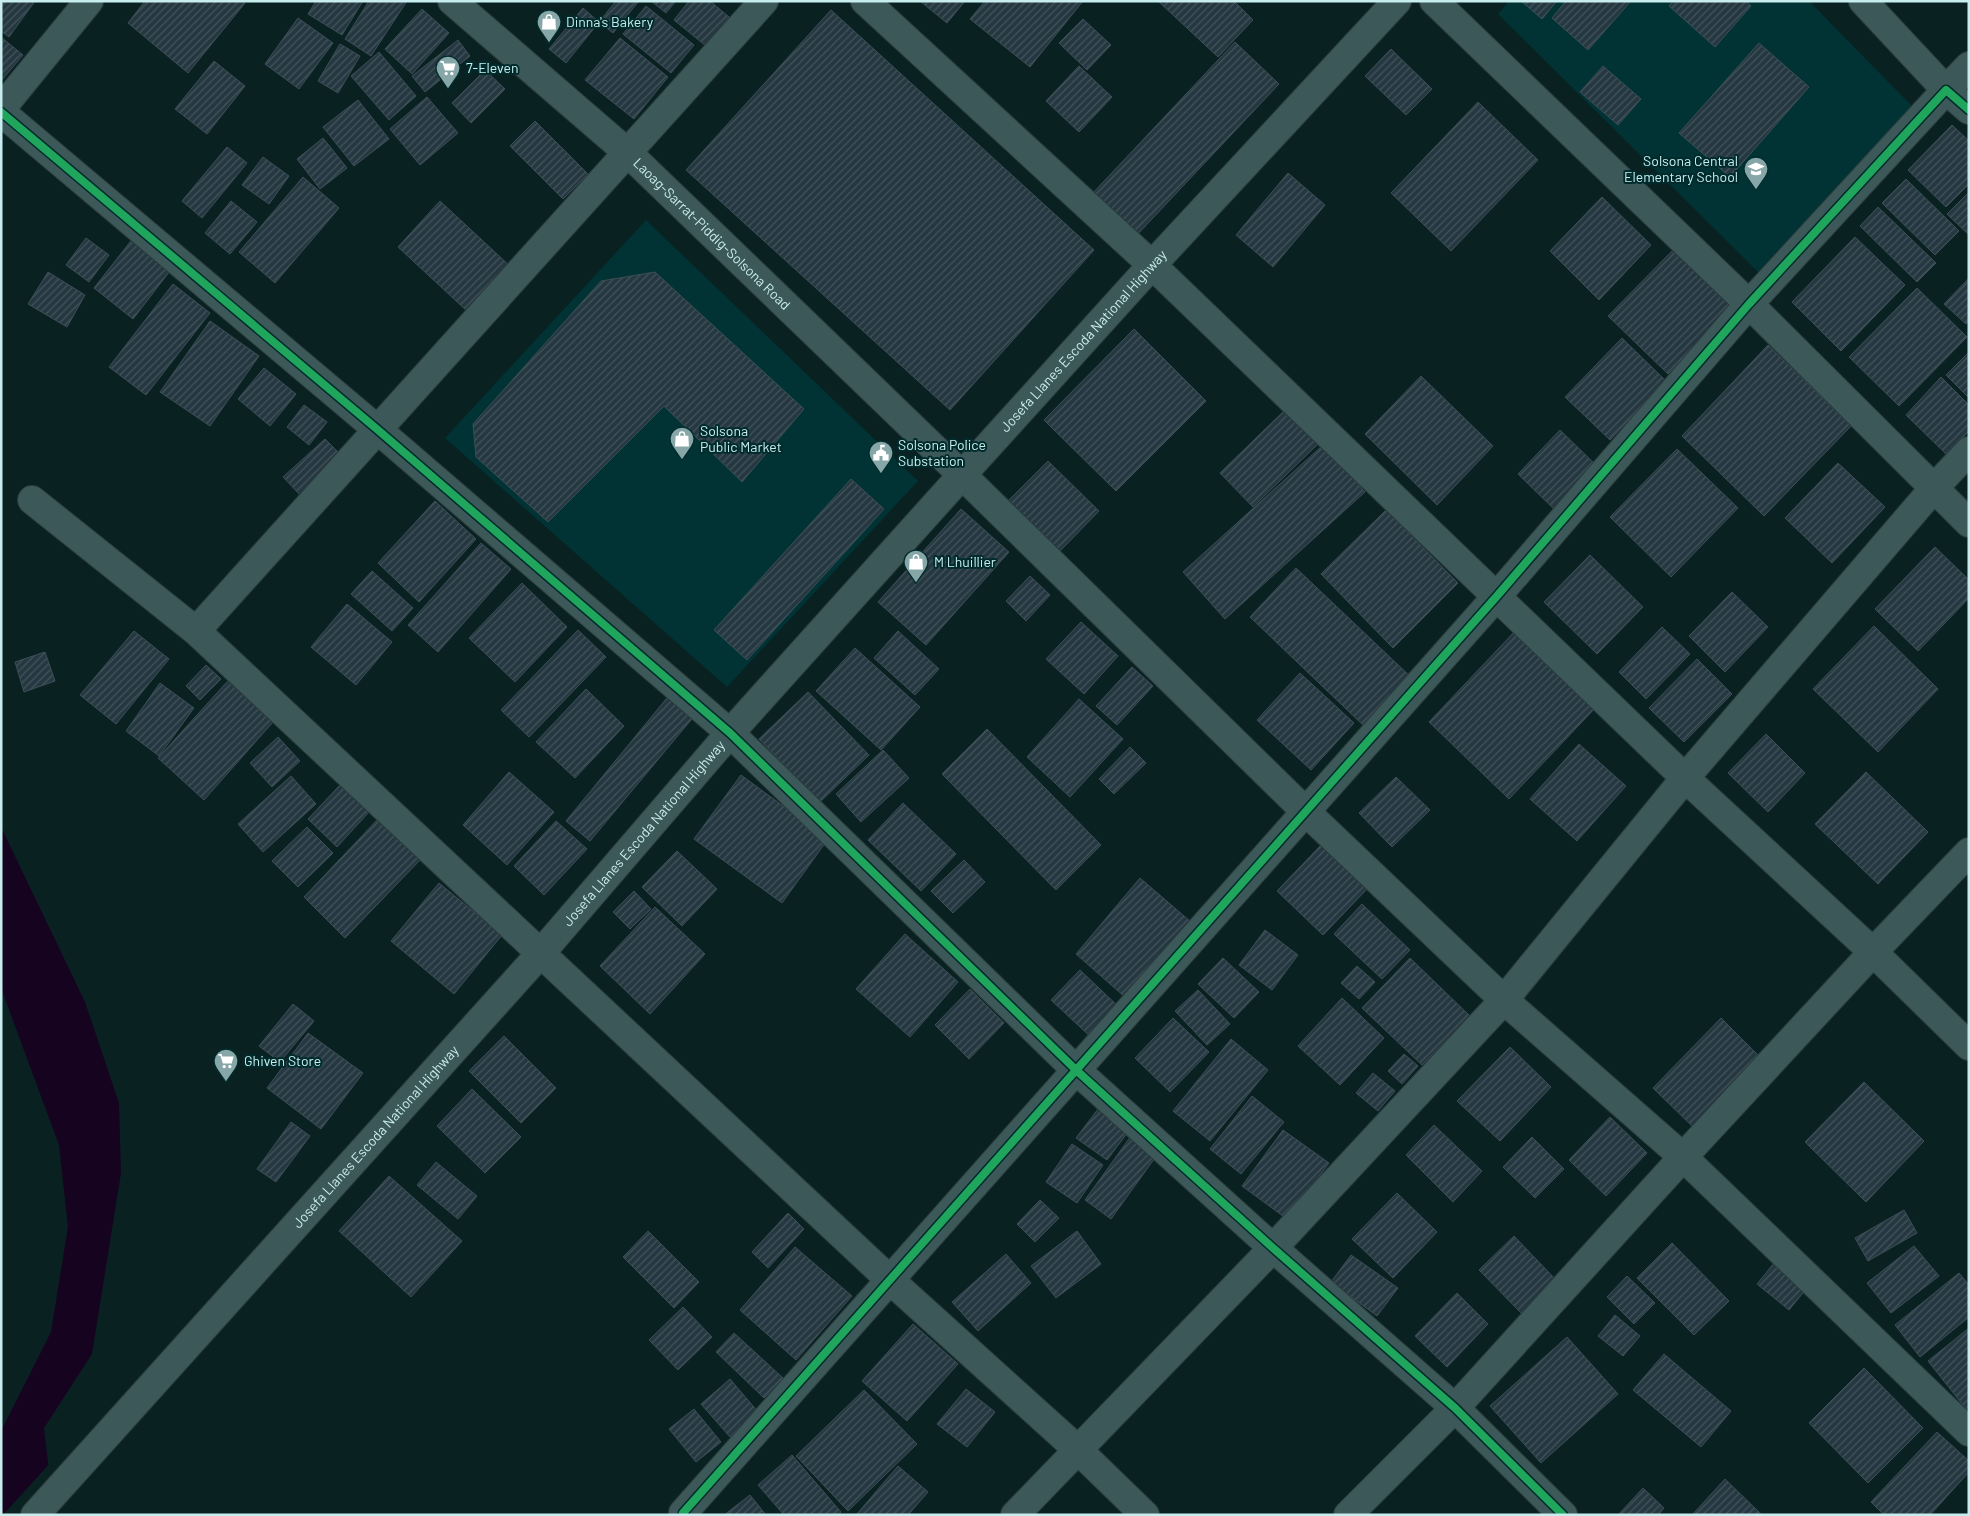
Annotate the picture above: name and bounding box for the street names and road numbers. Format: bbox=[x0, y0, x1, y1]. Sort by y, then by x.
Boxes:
street label: Laoag-Sarrat-Piddig-Solsona Road bbox=[630, 154, 794, 313]
street label: Josefa Llanes Escoda National Highway bbox=[996, 246, 1170, 435]
street label: Josefa Llanes Escoda National Highway bbox=[559, 736, 728, 929]
street label: Josefa Llanes Escoda National Highway bbox=[289, 1041, 462, 1231]

